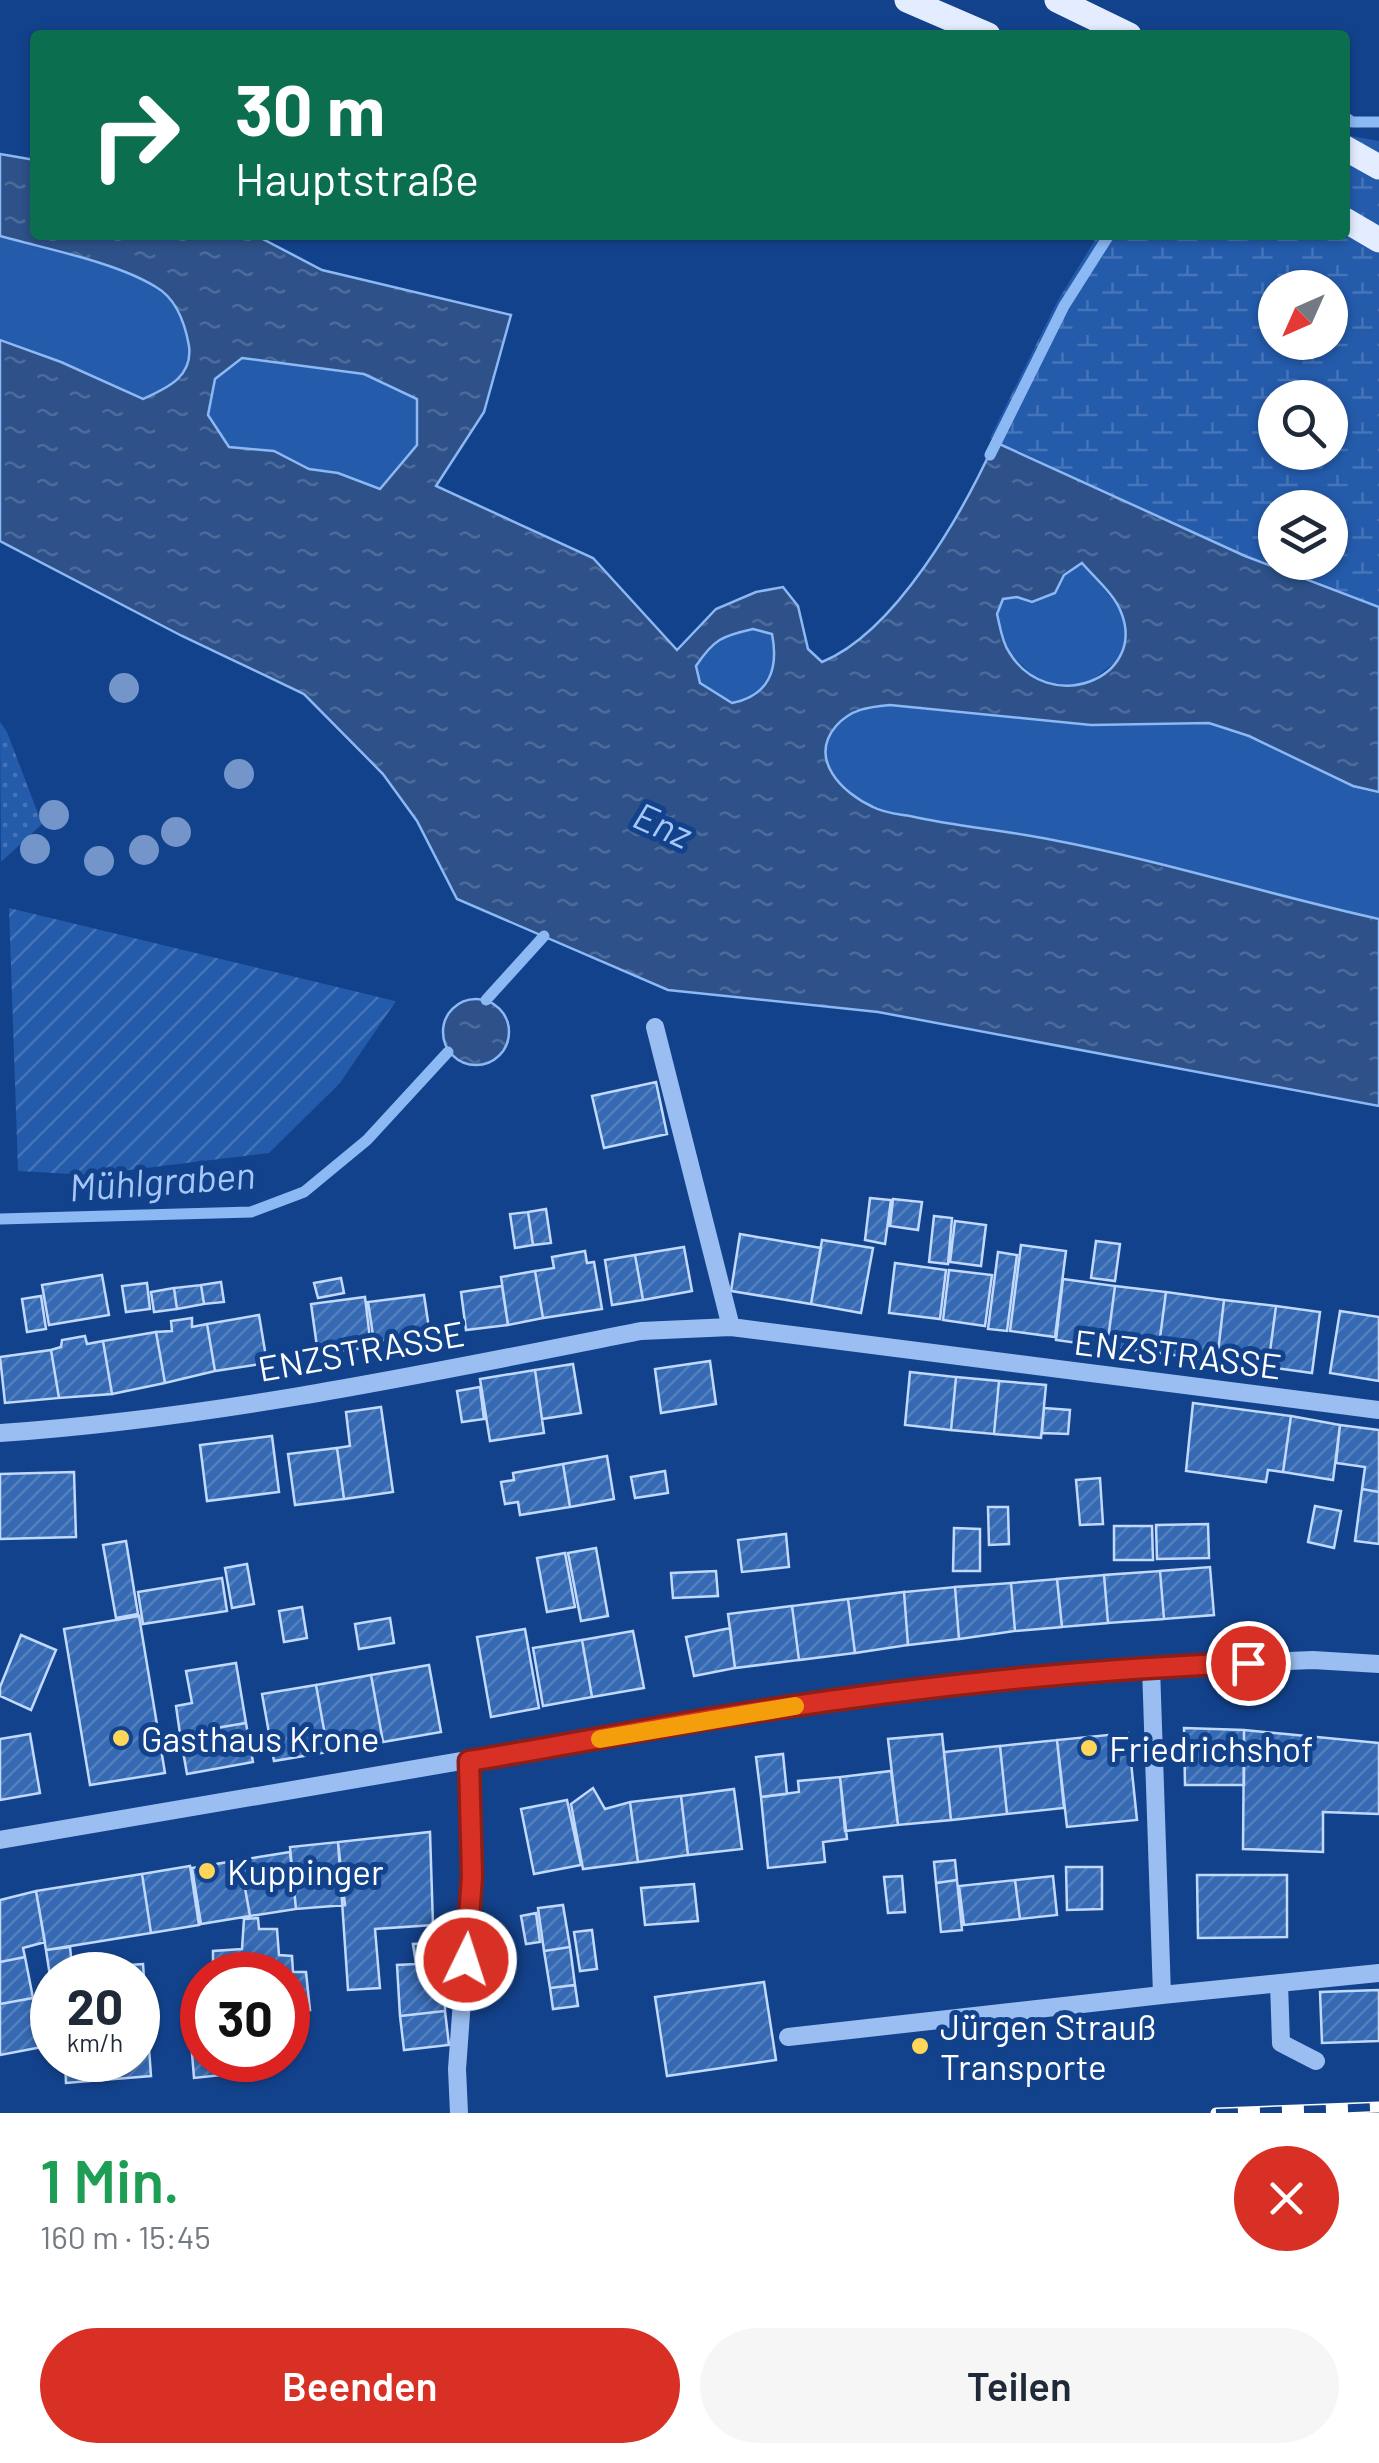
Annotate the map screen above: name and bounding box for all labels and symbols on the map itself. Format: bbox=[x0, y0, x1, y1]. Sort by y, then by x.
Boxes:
north arrow bbox=[1258, 270, 1348, 360]
water label: Enz bbox=[627, 791, 700, 857]
water label: Mühlgraben bbox=[67, 1151, 257, 1209]
street label: ENZSTRASSE bbox=[255, 1311, 467, 1389]
street label: ENZSTRASSE bbox=[1072, 1319, 1284, 1387]
pin bbox=[1206, 1621, 1291, 1706]
place label: Gasthaus Krone bbox=[141, 1717, 379, 1759]
marker: Gasthaus Krone bbox=[110, 1727, 132, 1749]
place label: Friedrichshof bbox=[1109, 1727, 1313, 1769]
marker: Friedrichshof bbox=[1078, 1737, 1100, 1759]
place label: Kuppinger bbox=[227, 1850, 384, 1892]
marker: Kuppinger bbox=[196, 1860, 218, 1882]
position arrow bbox=[414, 1908, 518, 2012]
speed limit sign: 30 bbox=[180, 1952, 310, 2082]
place label: Jürgen Strauß Transporte bbox=[940, 2005, 1157, 2087]
marker: Jürgen Strauß Transporte bbox=[909, 2035, 931, 2057]

